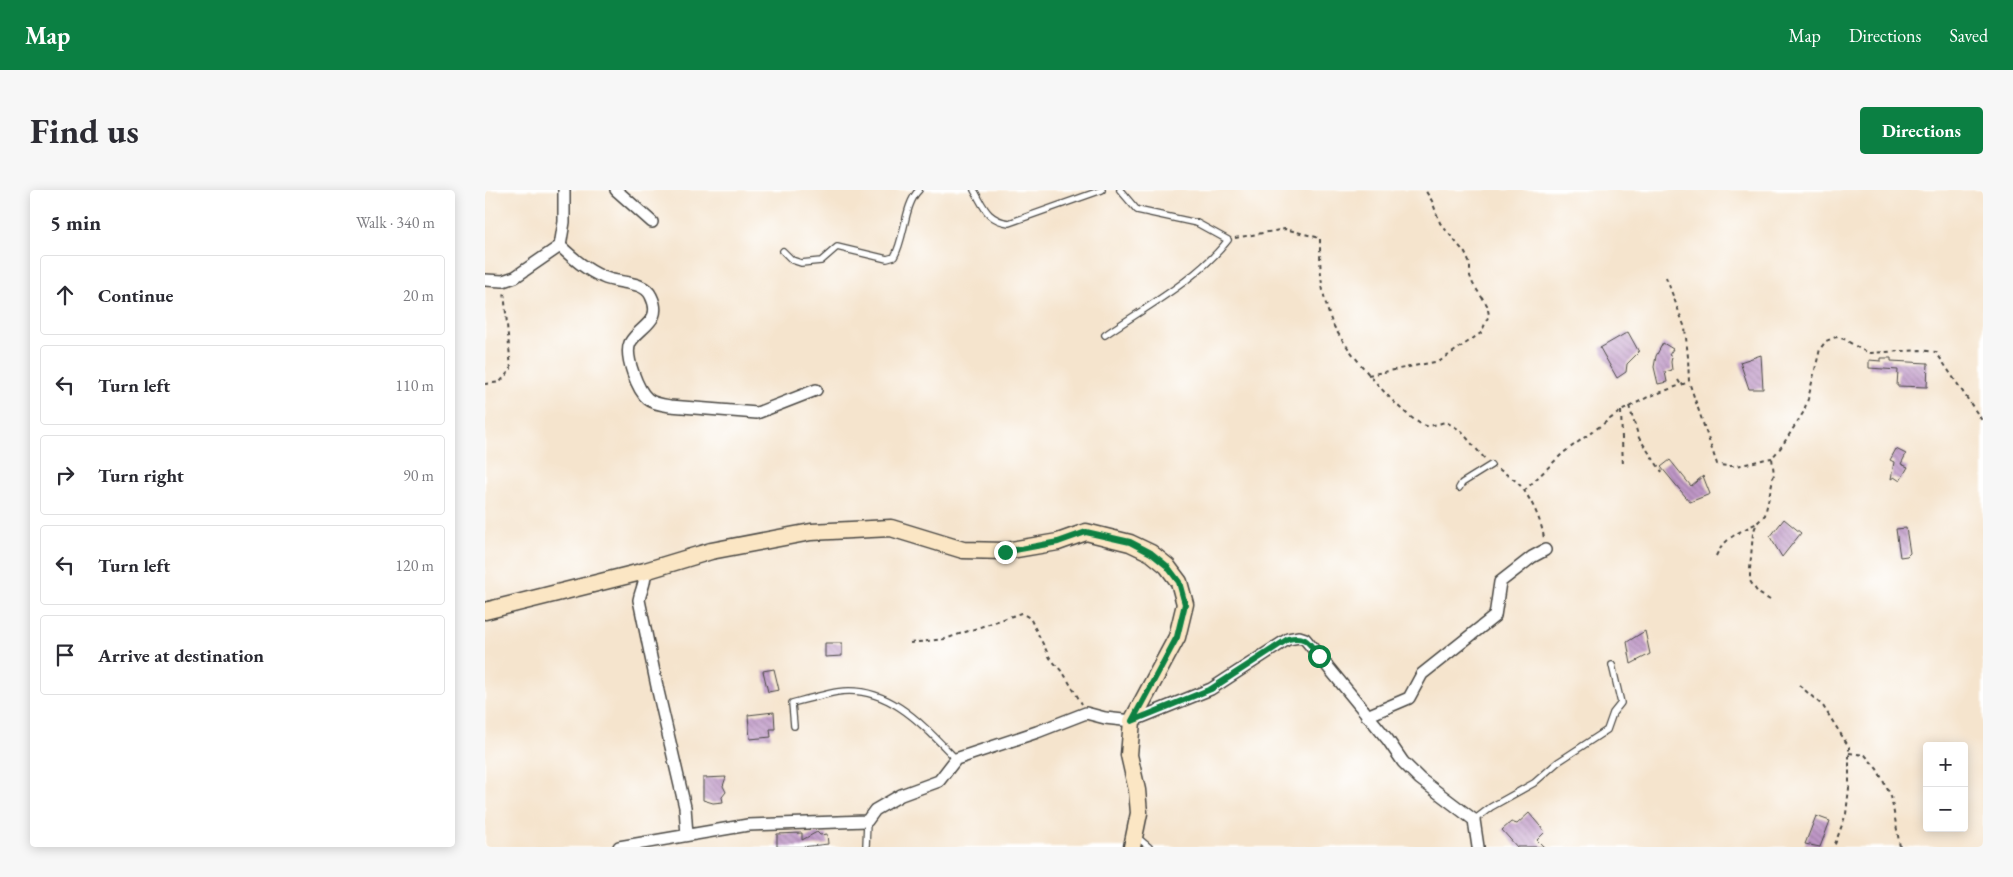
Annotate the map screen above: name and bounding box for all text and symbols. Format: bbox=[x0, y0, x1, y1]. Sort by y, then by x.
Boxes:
text: Map bbox=[25, 20, 70, 51]
text: Map bbox=[1789, 24, 1821, 47]
text: Directions bbox=[1849, 24, 1921, 47]
text: Saved bbox=[1949, 24, 1988, 47]
button: Directions bbox=[1860, 107, 1983, 154]
text: Find us bbox=[30, 108, 139, 153]
text: 5 min bbox=[50, 209, 101, 236]
text: Walk · 340 m bbox=[356, 212, 435, 233]
icon: ahead bbox=[51, 281, 79, 309]
text: Continue bbox=[98, 283, 173, 308]
text: 20 m bbox=[403, 285, 434, 306]
icon: left bbox=[51, 371, 79, 399]
text: Turn left bbox=[98, 373, 170, 398]
text: 110 m bbox=[395, 375, 434, 396]
icon: right bbox=[51, 461, 79, 489]
text: Turn right bbox=[98, 463, 184, 488]
text: 90 m bbox=[403, 465, 434, 486]
route end bbox=[994, 541, 1017, 564]
icon: left bbox=[51, 551, 79, 579]
text: Turn left bbox=[98, 553, 170, 578]
text: 120 m bbox=[395, 555, 434, 576]
icon: arrive bbox=[51, 641, 79, 669]
text: Arrive at destination bbox=[98, 643, 264, 668]
route start bbox=[1308, 645, 1331, 668]
map controls bbox=[1923, 742, 1968, 832]
button: + bbox=[1923, 742, 1968, 787]
button: − bbox=[1923, 787, 1968, 832]

